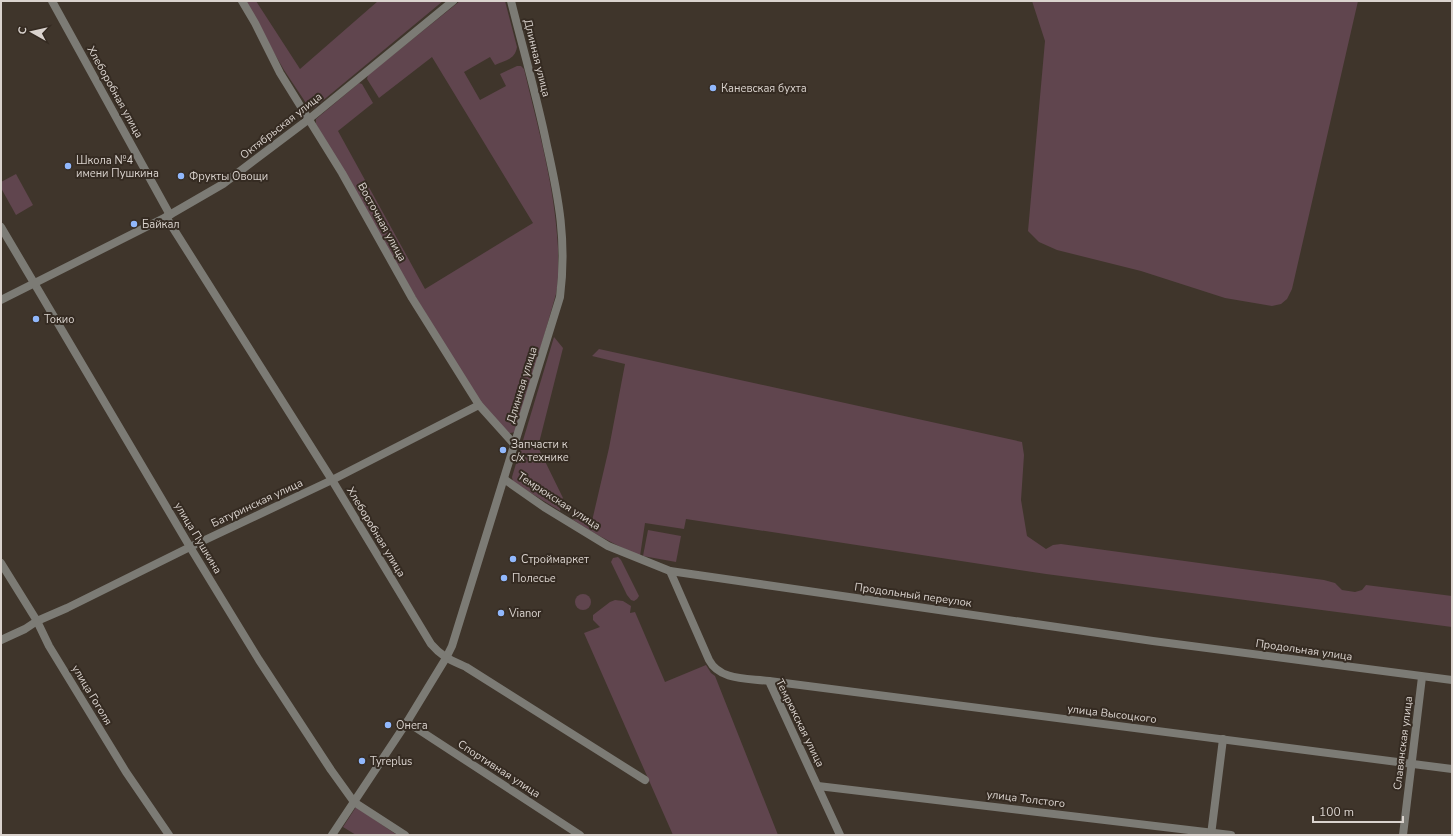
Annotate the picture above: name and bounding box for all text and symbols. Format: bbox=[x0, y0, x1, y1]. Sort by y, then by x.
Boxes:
north arrow bbox=[12, 12, 52, 52]
street label: Длинная улица bbox=[520, 18, 554, 98]
text: С bbox=[15, 25, 31, 35]
street label: Хлеборобная улица bbox=[84, 43, 146, 141]
place label: Каневская бухта bbox=[721, 81, 807, 96]
marker: Каневская бухта bbox=[708, 83, 718, 93]
street label: Октябрьская улица bbox=[237, 89, 325, 163]
place label: Школа №4 имени Пушкина bbox=[76, 153, 159, 181]
marker: Школа №4 имени Пушкина bbox=[63, 161, 73, 171]
place label: Фрукты Овощи bbox=[189, 169, 268, 184]
marker: Фрукты Овощи bbox=[176, 171, 186, 181]
street label: Восточная улица bbox=[354, 180, 410, 264]
place label: Байкал bbox=[142, 217, 180, 232]
marker: Байкал bbox=[129, 219, 139, 229]
place label: Токио bbox=[44, 312, 74, 327]
marker: Токио bbox=[31, 314, 41, 324]
street label: Длинная улица bbox=[503, 345, 541, 425]
place label: Запчасти к с/х технике bbox=[511, 437, 569, 465]
marker: Запчасти к с/х технике bbox=[498, 445, 508, 455]
street label: Темрюкская улица bbox=[515, 469, 603, 533]
street label: Батуринская улица bbox=[209, 475, 305, 531]
street label: Хлеборобная улица bbox=[343, 484, 409, 580]
street label: улица Пушкина bbox=[171, 499, 225, 577]
place label: Строймаркет bbox=[521, 552, 589, 567]
marker: Строймаркет bbox=[508, 554, 518, 564]
place label: Полесье bbox=[512, 571, 556, 586]
marker: Полесье bbox=[499, 573, 509, 583]
street label: Продольный переулок bbox=[853, 579, 973, 611]
place label: Vianor bbox=[508, 606, 541, 621]
marker: Vianor bbox=[496, 608, 506, 618]
street label: Продольная улица bbox=[1255, 636, 1354, 664]
street label: улица Гоголя bbox=[68, 662, 116, 728]
street label: Темрюкская улица bbox=[772, 677, 828, 770]
street label: Славянская улица bbox=[1390, 695, 1416, 791]
street label: улица Высоцкого bbox=[1066, 701, 1158, 727]
place label: Онега bbox=[396, 718, 428, 733]
marker: Онега bbox=[383, 720, 393, 730]
street label: Спортивная улица bbox=[455, 737, 543, 801]
place label: Tyreplus bbox=[370, 754, 412, 769]
marker: Tyreplus bbox=[357, 756, 367, 766]
street label: улица Толстого bbox=[986, 787, 1066, 811]
scale bar bbox=[1313, 798, 1403, 824]
text: 100 m bbox=[1319, 804, 1354, 820]

